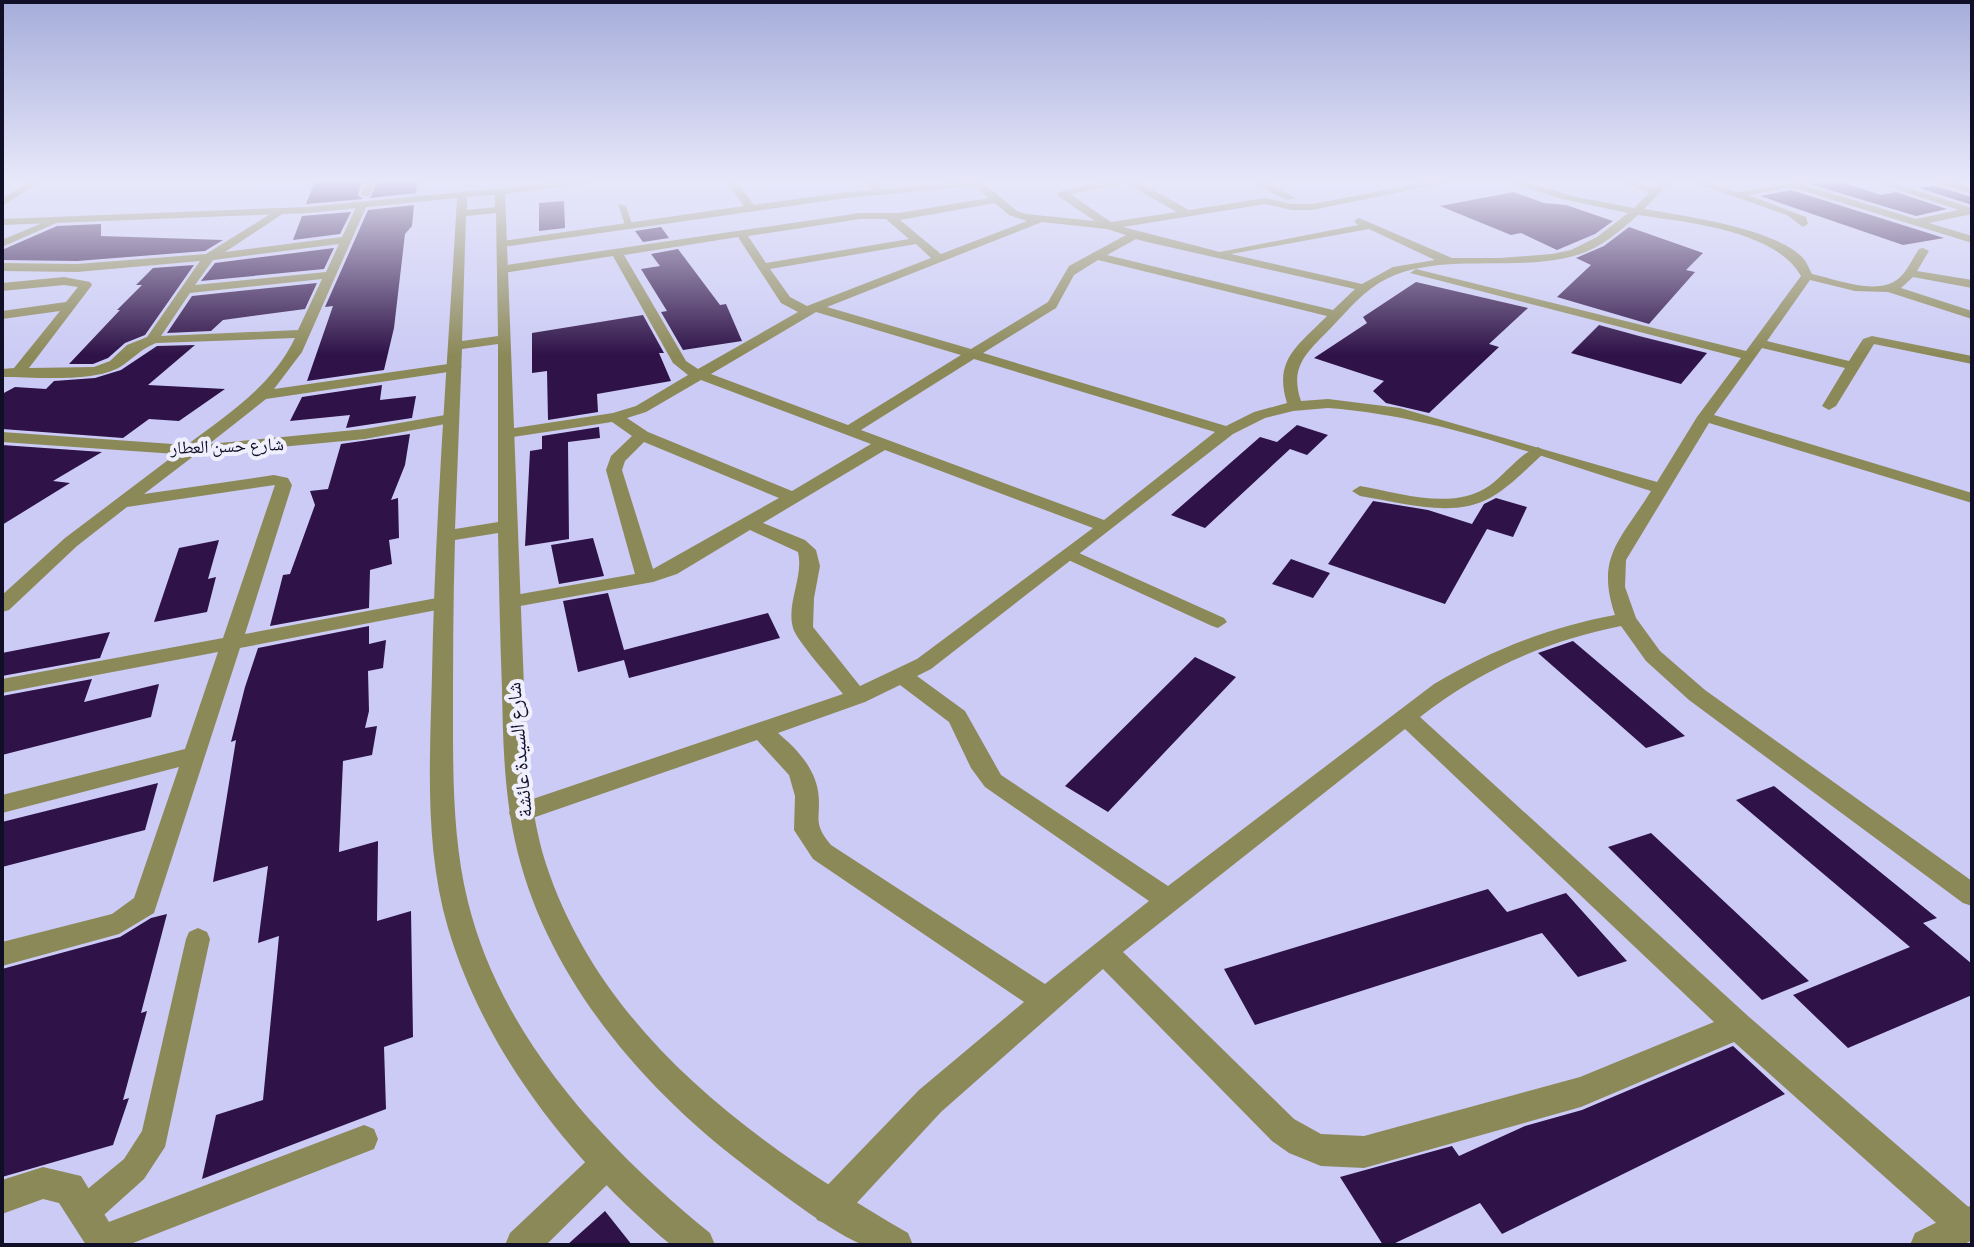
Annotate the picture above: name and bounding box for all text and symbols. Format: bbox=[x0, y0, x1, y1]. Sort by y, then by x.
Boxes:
street label: شارع حسن العطار bbox=[169, 432, 284, 459]
street label: شارع السيدة عائشة bbox=[500, 681, 538, 819]

